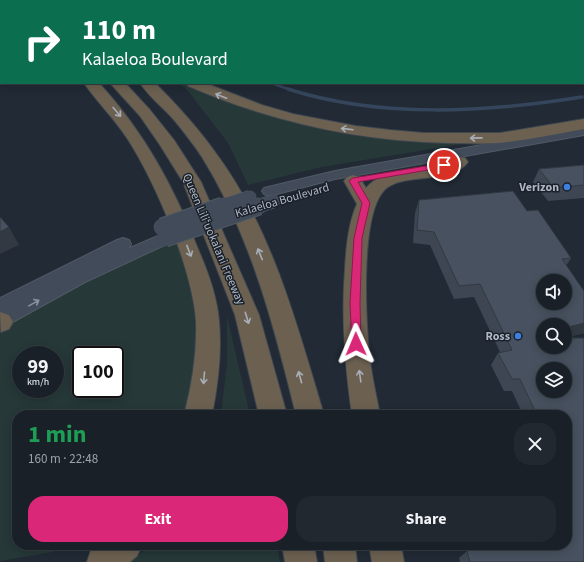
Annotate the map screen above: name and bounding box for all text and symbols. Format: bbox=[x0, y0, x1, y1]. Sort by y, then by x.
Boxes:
text: 110 m bbox=[82, 10, 156, 50]
icon: right bbox=[16, 16, 68, 68]
text: Kalaeloa Boulevard bbox=[82, 47, 228, 72]
one-way arrow bbox=[216, 91, 228, 99]
one-way arrow bbox=[112, 107, 121, 117]
one-way arrow bbox=[341, 125, 354, 133]
one-way arrow bbox=[470, 134, 483, 142]
pin bbox=[427, 148, 461, 182]
icon: arrive bbox=[433, 154, 455, 176]
street label: Queen Liliʻuokalani Freeway bbox=[178, 171, 249, 308]
street label: Kalaeloa Boulevard bbox=[233, 179, 331, 222]
place label: Verizon bbox=[518, 179, 559, 196]
marker: Verizon bbox=[562, 182, 572, 192]
one-way arrow bbox=[186, 245, 194, 257]
one-way arrow bbox=[256, 248, 263, 260]
map controls bbox=[536, 274, 572, 398]
button: sound bbox=[536, 274, 572, 310]
one-way arrow bbox=[28, 299, 40, 306]
one-way arrow bbox=[244, 311, 251, 324]
button: search bbox=[536, 318, 572, 354]
position arrow bbox=[335, 323, 377, 365]
place label: Ross bbox=[486, 328, 510, 345]
marker: Ross bbox=[513, 331, 523, 341]
speed limit sign: 100 bbox=[72, 346, 124, 398]
text: 99 bbox=[27, 353, 49, 381]
button: layers bbox=[536, 362, 572, 398]
one-way arrow bbox=[356, 370, 364, 383]
one-way arrow bbox=[296, 371, 303, 384]
one-way arrow bbox=[200, 372, 207, 385]
text: km/h bbox=[27, 375, 49, 389]
text: 1 min bbox=[28, 417, 86, 452]
button: close bbox=[514, 423, 556, 465]
text: 160 m · 22:48 bbox=[28, 450, 98, 468]
button: Exit bbox=[28, 496, 288, 542]
button: Share bbox=[296, 496, 556, 542]

